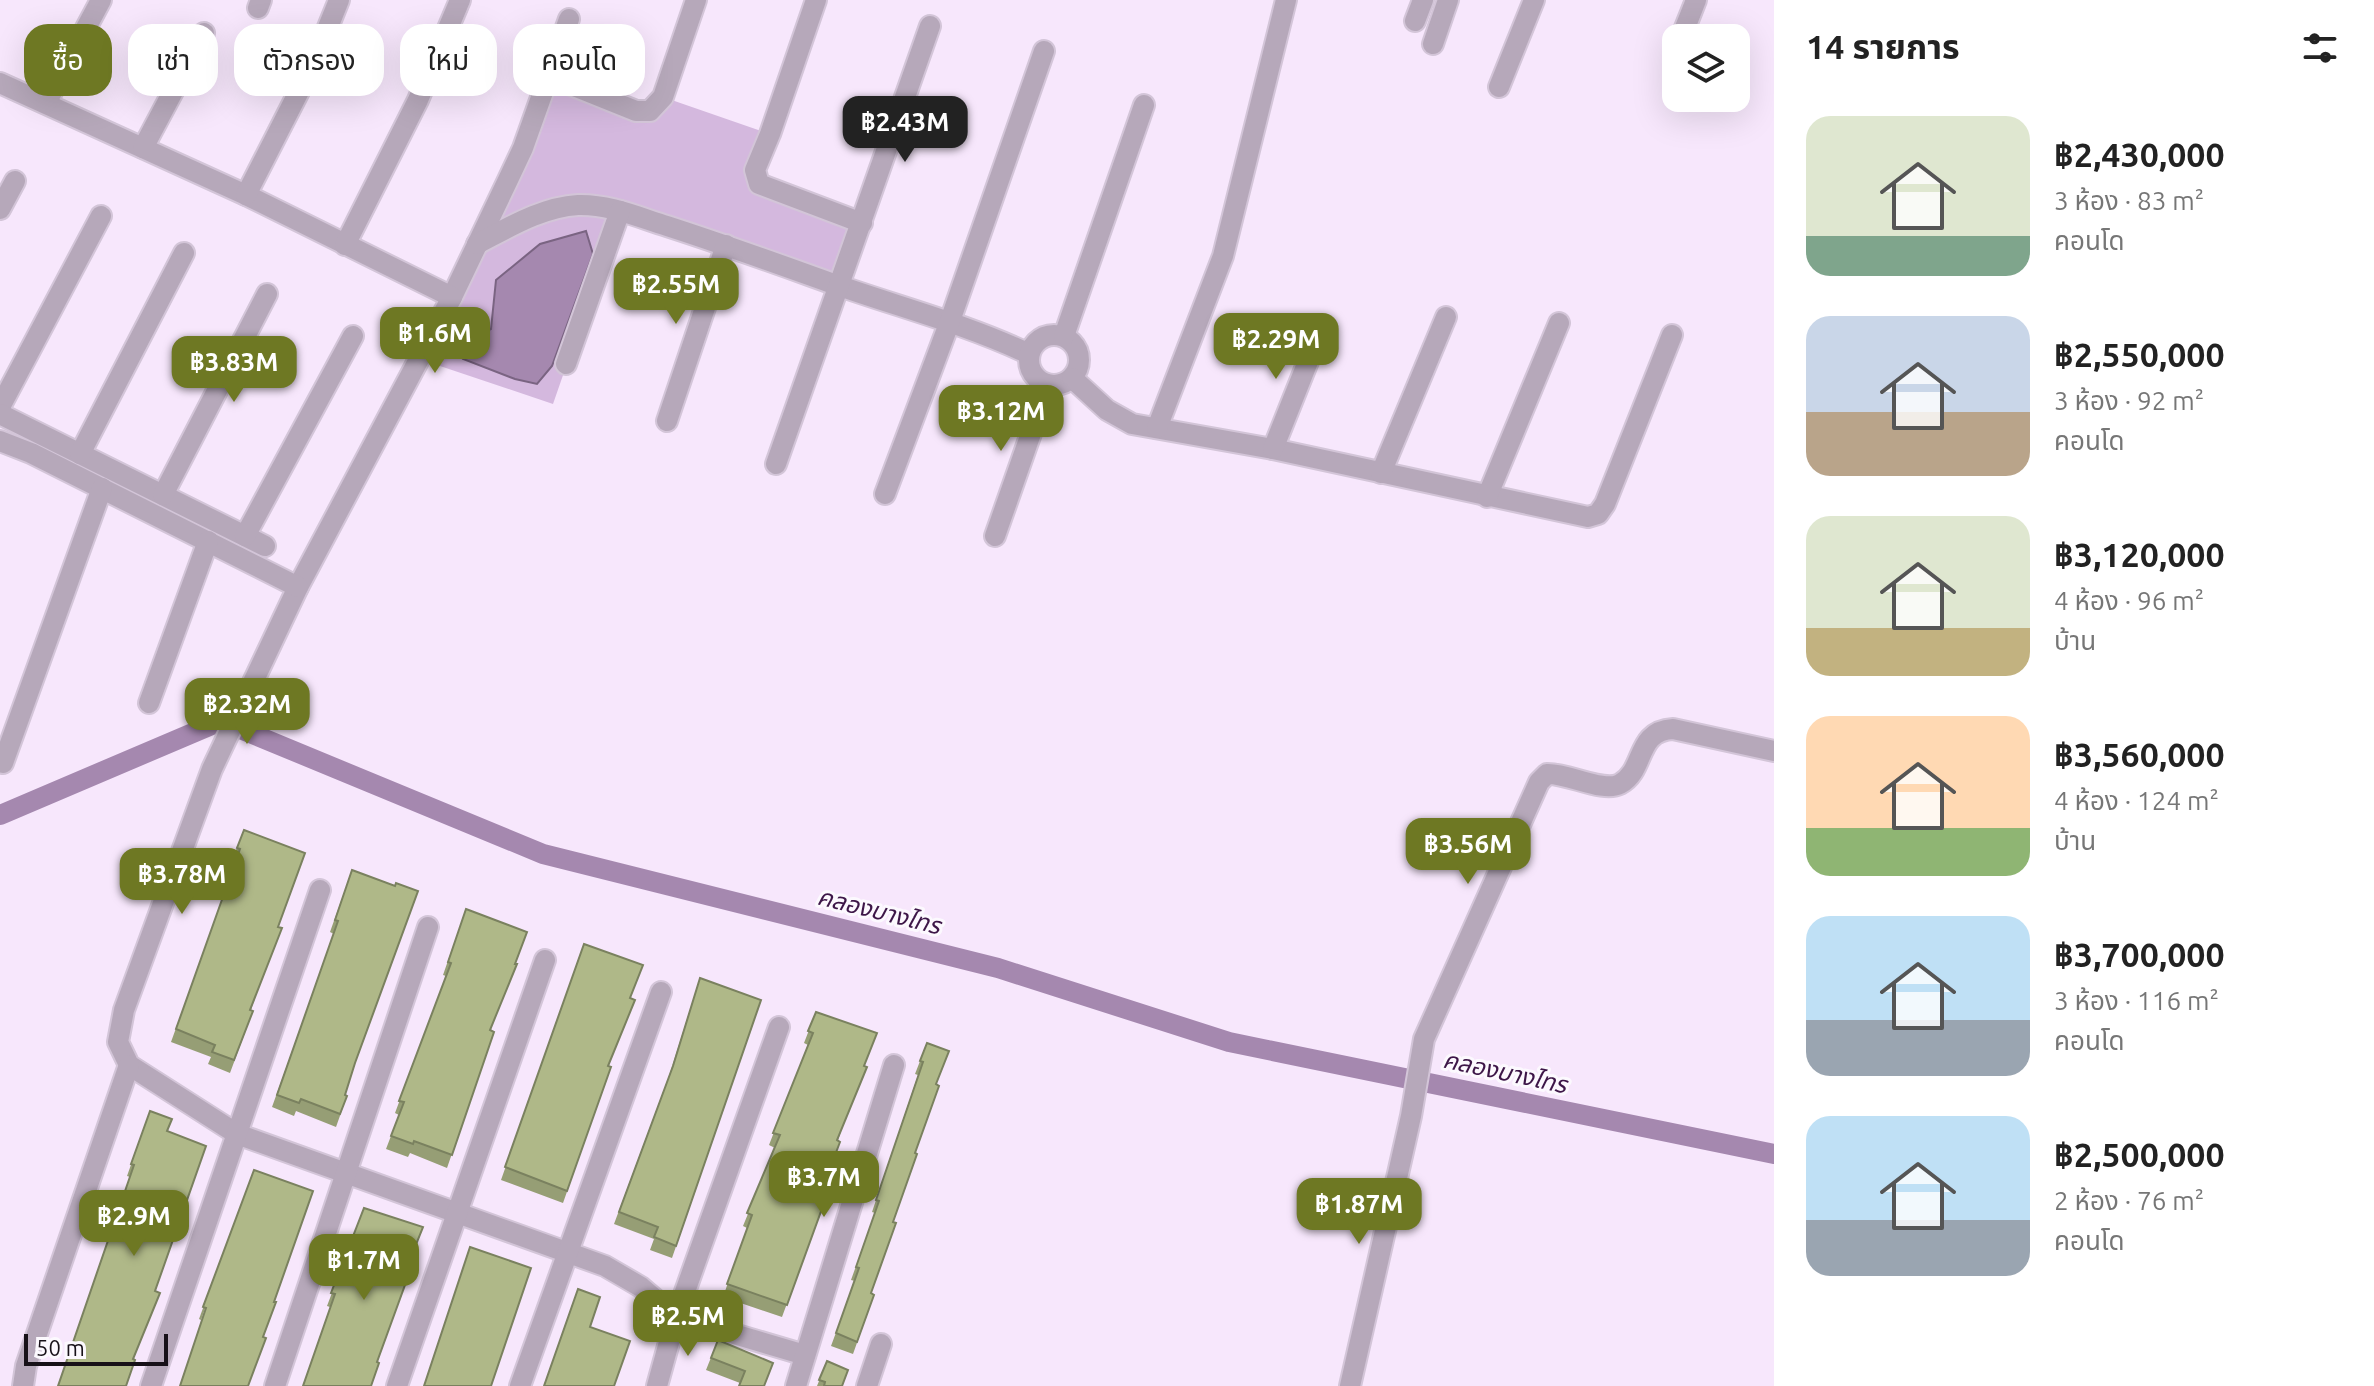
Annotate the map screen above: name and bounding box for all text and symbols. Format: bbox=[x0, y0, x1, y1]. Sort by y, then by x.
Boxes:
chip: ซื้อ bbox=[24, 24, 112, 96]
chip: เช่า bbox=[128, 24, 218, 96]
chip: ตัวกรอง bbox=[234, 24, 384, 96]
chip: ใหม่ bbox=[400, 24, 497, 96]
chip: คอนโด bbox=[513, 24, 645, 96]
map controls bbox=[1662, 24, 1750, 112]
button: layers bbox=[1662, 24, 1750, 112]
icon: filters bbox=[2298, 26, 2342, 70]
text: 14 รายการ bbox=[1806, 27, 1960, 65]
pin: ฿2.43M bbox=[840, 96, 970, 164]
text: ฿2.43M bbox=[861, 107, 949, 136]
text: ฿2,430,000 bbox=[2054, 135, 2225, 173]
icon: home bbox=[1870, 148, 1966, 244]
text: 3 ห้อง · 83 m² bbox=[2054, 186, 2204, 215]
text: คอนโด bbox=[2054, 226, 2125, 255]
pin: ฿2.55M bbox=[611, 258, 741, 326]
text: ฿2.55M bbox=[632, 269, 720, 298]
pin: ฿1.6M bbox=[379, 307, 491, 375]
pin: ฿2.29M bbox=[1211, 313, 1341, 381]
text: ฿1.6M bbox=[398, 318, 472, 347]
text: ฿2.29M bbox=[1232, 324, 1320, 353]
text: ฿2,550,000 bbox=[2054, 335, 2225, 373]
pin: ฿3.83M bbox=[169, 336, 299, 404]
text: ฿3.83M bbox=[190, 347, 278, 376]
icon: home bbox=[1870, 348, 1966, 444]
pin: ฿3.12M bbox=[936, 385, 1066, 453]
text: 3 ห้อง · 92 m² bbox=[2054, 386, 2204, 415]
text: ฿3.12M bbox=[957, 396, 1045, 425]
text: คอนโด bbox=[2054, 426, 2125, 455]
text: ฿3,120,000 bbox=[2054, 535, 2225, 573]
icon: home bbox=[1870, 548, 1966, 644]
text: 4 ห้อง · 96 m² bbox=[2054, 586, 2204, 615]
text: บ้าน bbox=[2054, 626, 2096, 655]
pin: ฿2.32M bbox=[182, 678, 312, 746]
text: ฿2.32M bbox=[203, 689, 291, 718]
text: ฿3,560,000 bbox=[2054, 735, 2225, 773]
icon: home bbox=[1870, 748, 1966, 844]
text: 4 ห้อง · 124 m² bbox=[2054, 786, 2219, 815]
pin: ฿3.56M bbox=[1403, 818, 1533, 886]
text: บ้าน bbox=[2054, 826, 2096, 855]
text: ฿3.56M bbox=[1424, 829, 1512, 858]
pin: ฿3.78M bbox=[117, 848, 247, 916]
text: ฿3.78M bbox=[138, 859, 226, 888]
water label: คลองบางไทร bbox=[815, 883, 946, 940]
text: ฿3,700,000 bbox=[2054, 935, 2225, 973]
icon: home bbox=[1870, 948, 1966, 1044]
text: 3 ห้อง · 116 m² bbox=[2054, 986, 2219, 1015]
text: คอนโด bbox=[2054, 1026, 2125, 1055]
water label: คลองบางไทร bbox=[1441, 1046, 1572, 1099]
text: ฿2,500,000 bbox=[2054, 1135, 2225, 1173]
icon: home bbox=[1870, 1148, 1966, 1244]
pin: ฿3.7M bbox=[768, 1151, 880, 1219]
text: ฿3.7M bbox=[787, 1162, 861, 1191]
pin: ฿1.87M bbox=[1294, 1178, 1424, 1246]
text: 2 ห้อง · 76 m² bbox=[2054, 1186, 2204, 1215]
text: ฿1.87M bbox=[1315, 1189, 1403, 1218]
pin: ฿2.9M bbox=[78, 1190, 190, 1258]
text: ฿2.9M bbox=[97, 1201, 171, 1230]
text: คอนโด bbox=[2054, 1226, 2125, 1255]
pin: ฿1.7M bbox=[308, 1234, 420, 1302]
text: ฿1.7M bbox=[327, 1245, 401, 1274]
pin: ฿2.5M bbox=[632, 1290, 744, 1358]
text: ฿2.5M bbox=[651, 1301, 725, 1330]
scale bar bbox=[24, 1330, 168, 1366]
text: 50 m bbox=[36, 1335, 85, 1360]

